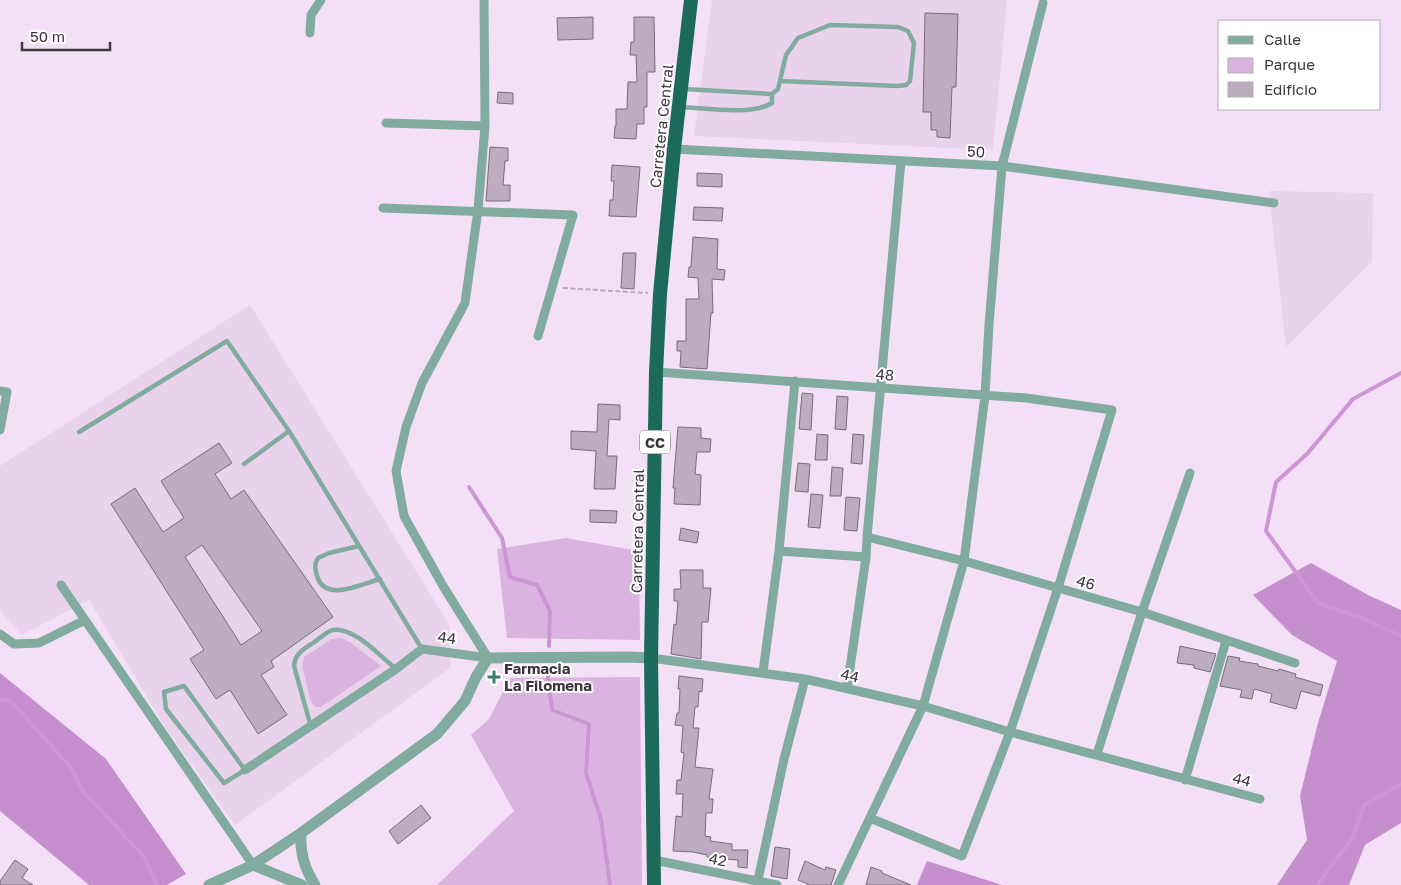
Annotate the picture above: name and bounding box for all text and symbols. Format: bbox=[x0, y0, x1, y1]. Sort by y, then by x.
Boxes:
scale bar bbox=[22, 20, 110, 52]
legend bbox=[1218, 20, 1381, 110]
text: 50 m bbox=[30, 27, 65, 45]
text: Calle bbox=[1264, 30, 1301, 48]
text: Parque bbox=[1264, 55, 1315, 73]
street label: Carretera Central bbox=[646, 63, 676, 189]
text: Edificio bbox=[1264, 80, 1317, 98]
street label: 50 bbox=[967, 142, 985, 160]
street label: 48 bbox=[875, 364, 895, 384]
road number: CC bbox=[640, 431, 670, 454]
street label: Carretera Central bbox=[627, 468, 647, 593]
street label: 46 bbox=[1075, 571, 1097, 593]
street label: 44 bbox=[437, 627, 457, 647]
place label: Farmacia La Filomena bbox=[504, 659, 592, 694]
street label: 44 bbox=[839, 664, 861, 686]
marker: Farmacia La Filomena bbox=[488, 671, 500, 683]
street label: 44 bbox=[1231, 768, 1253, 790]
street label: 42 bbox=[708, 848, 728, 870]

